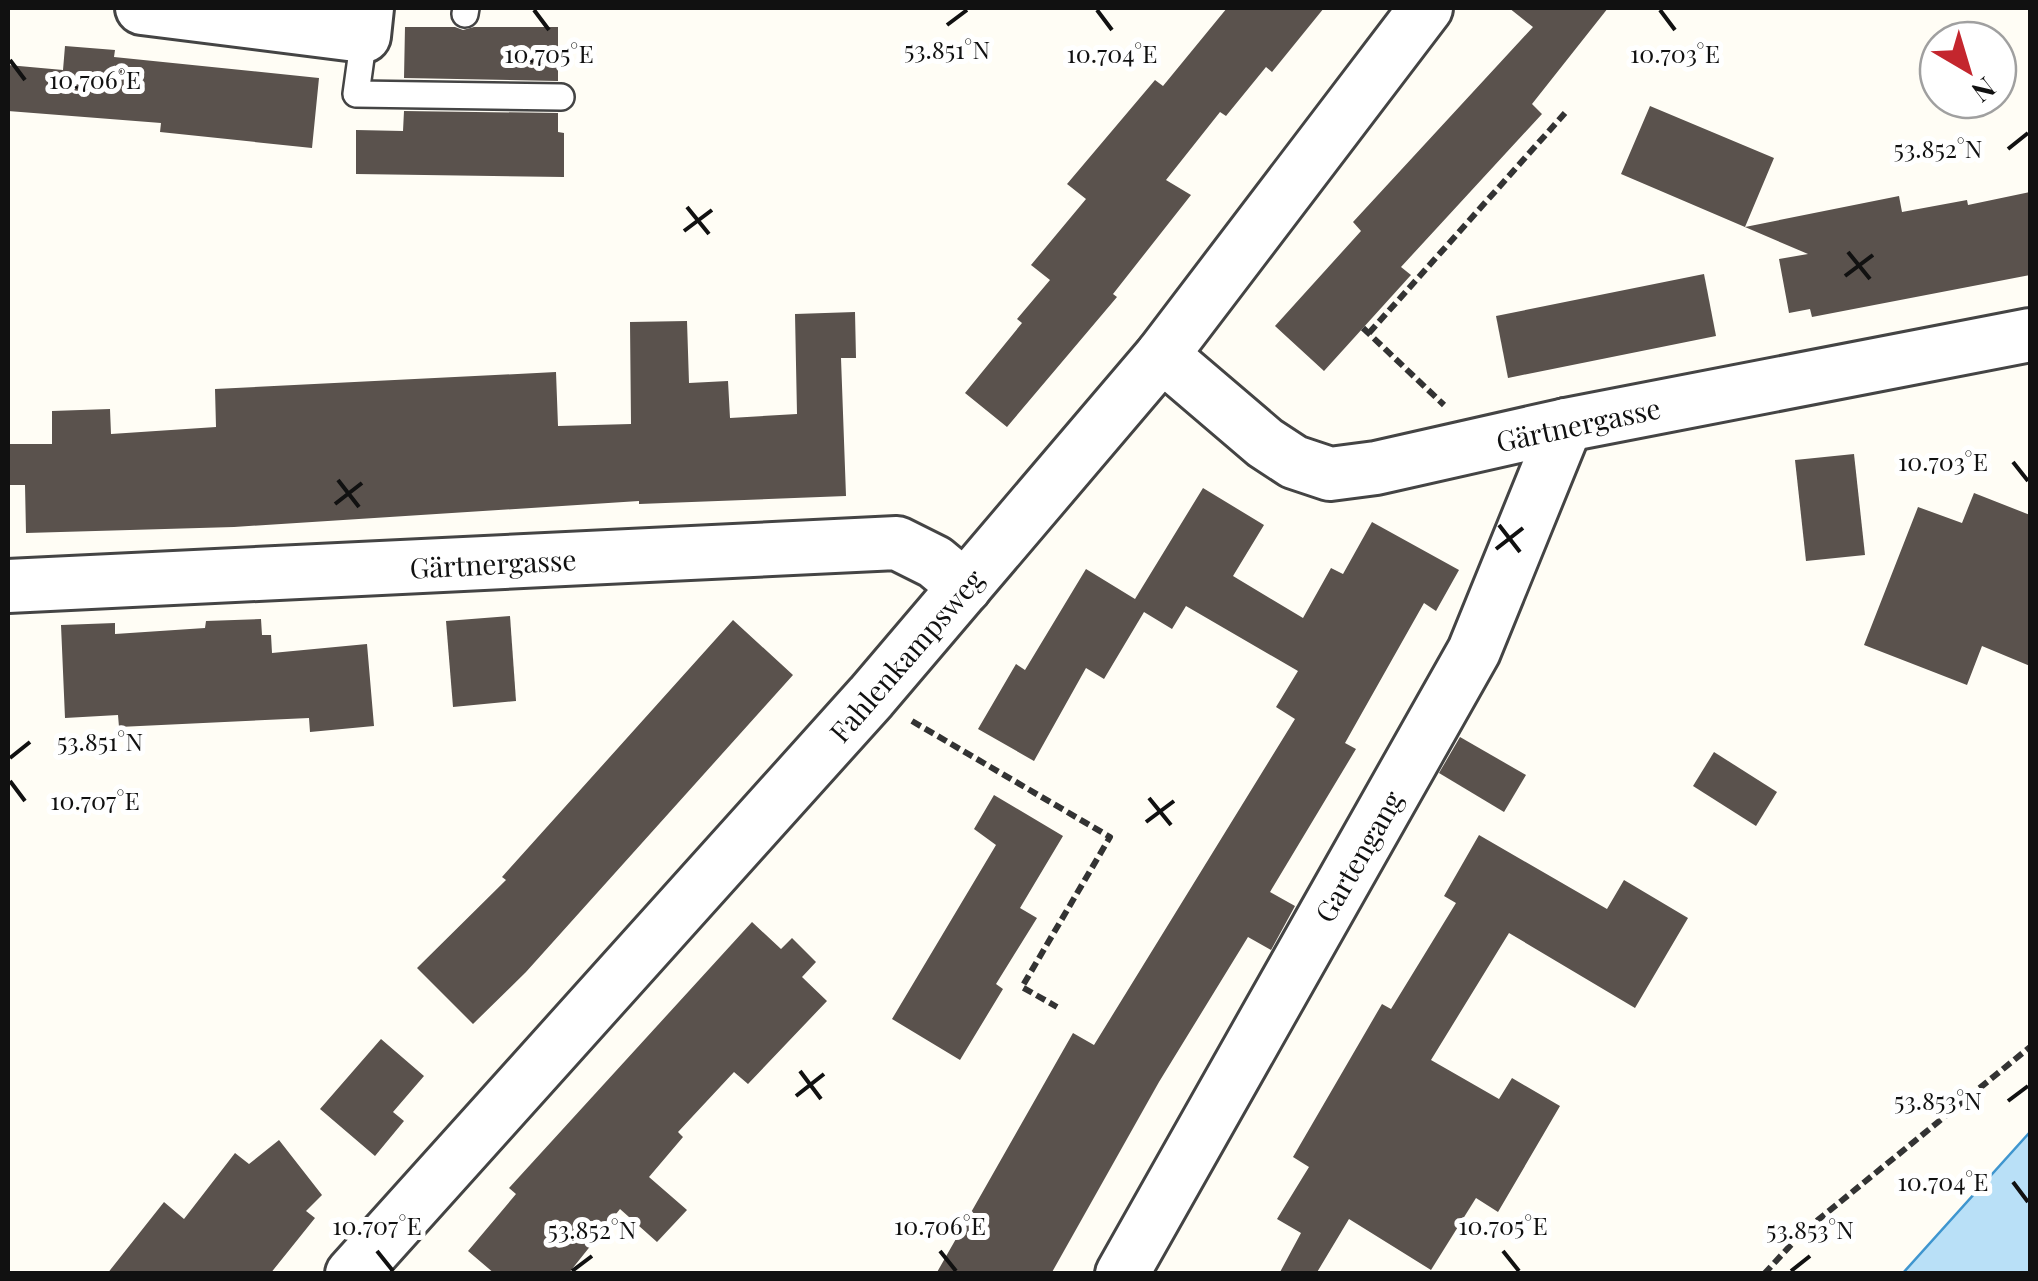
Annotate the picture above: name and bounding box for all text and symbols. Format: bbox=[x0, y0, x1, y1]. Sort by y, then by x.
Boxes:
north arrow bbox=[1918, 20, 2018, 120]
text: 53.851°N bbox=[904, 32, 990, 65]
text: 10.705°E bbox=[504, 36, 594, 69]
text: 10.704°E bbox=[1067, 36, 1157, 69]
text: 10.703°E bbox=[1630, 36, 1720, 69]
text: 10.706°E bbox=[49, 62, 141, 95]
text: N bbox=[1965, 70, 2004, 112]
text: 53.852°N bbox=[1894, 131, 1982, 164]
street label: Gärtnergasse bbox=[1493, 389, 1663, 459]
text: 10.703°E bbox=[1898, 444, 1988, 477]
street label: Gärtnergasse bbox=[409, 540, 577, 586]
street label: Fahlenkampsweg bbox=[821, 561, 991, 749]
text: 53.851°N bbox=[57, 724, 143, 757]
text: 10.707°E bbox=[50, 783, 140, 816]
street label: Gartengang bbox=[1305, 783, 1411, 929]
text: 53.853°N bbox=[1894, 1083, 1982, 1116]
text: 10.704°E bbox=[1898, 1164, 1988, 1197]
text: 10.707°E bbox=[332, 1208, 422, 1241]
text: 10.706°E bbox=[894, 1208, 986, 1241]
text: 10.705°E bbox=[1458, 1208, 1548, 1241]
text: 53.852°N bbox=[548, 1212, 636, 1245]
text: 53.853°N bbox=[1766, 1212, 1854, 1245]

